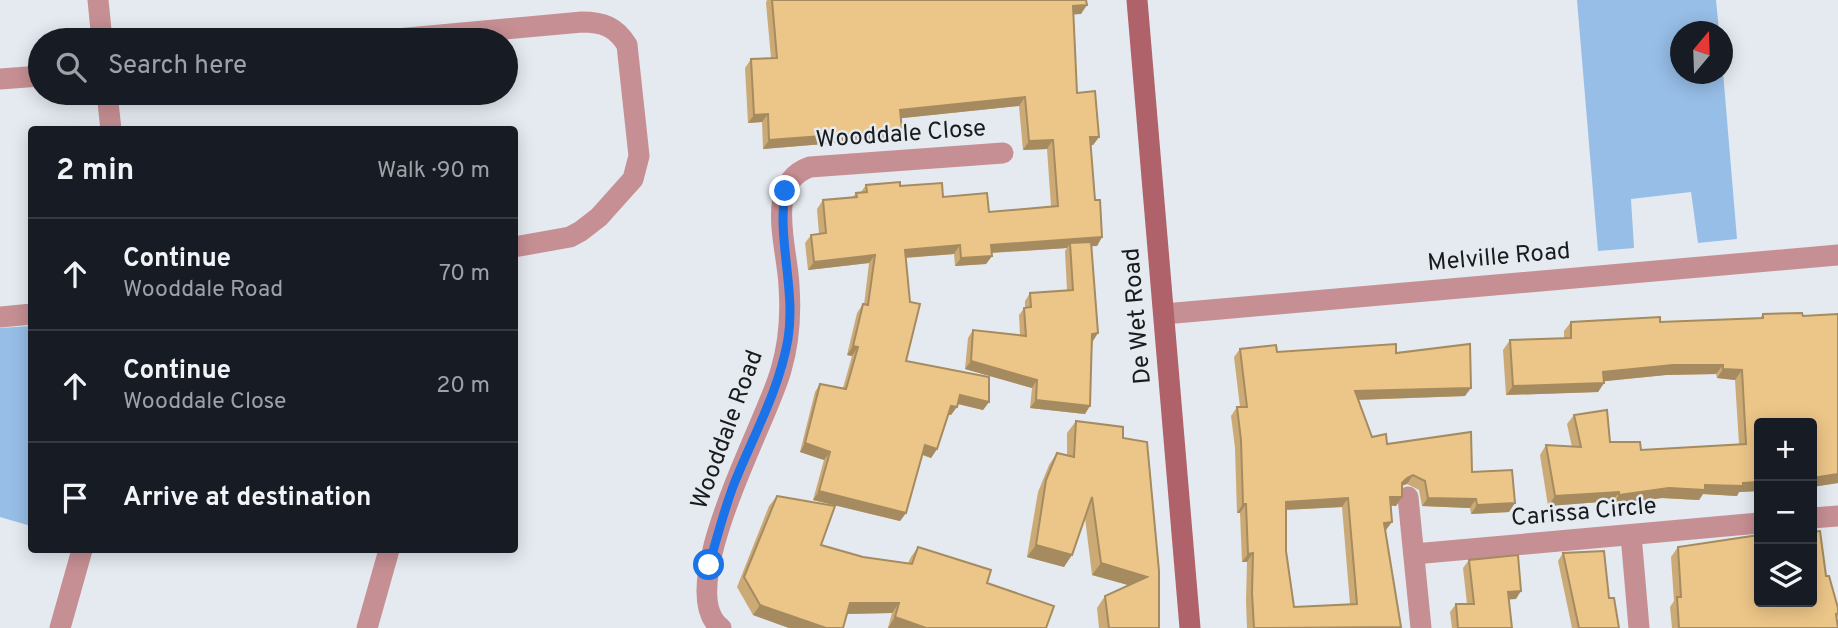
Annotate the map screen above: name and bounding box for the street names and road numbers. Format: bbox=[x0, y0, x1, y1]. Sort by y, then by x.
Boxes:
street label: Wooddale Close bbox=[815, 114, 987, 156]
street label: Melville Road bbox=[1426, 237, 1572, 279]
street label: De Wet Road bbox=[1117, 247, 1159, 385]
street label: Wooddale Road bbox=[685, 346, 771, 514]
street label: Carissa Circle bbox=[1510, 492, 1658, 534]

